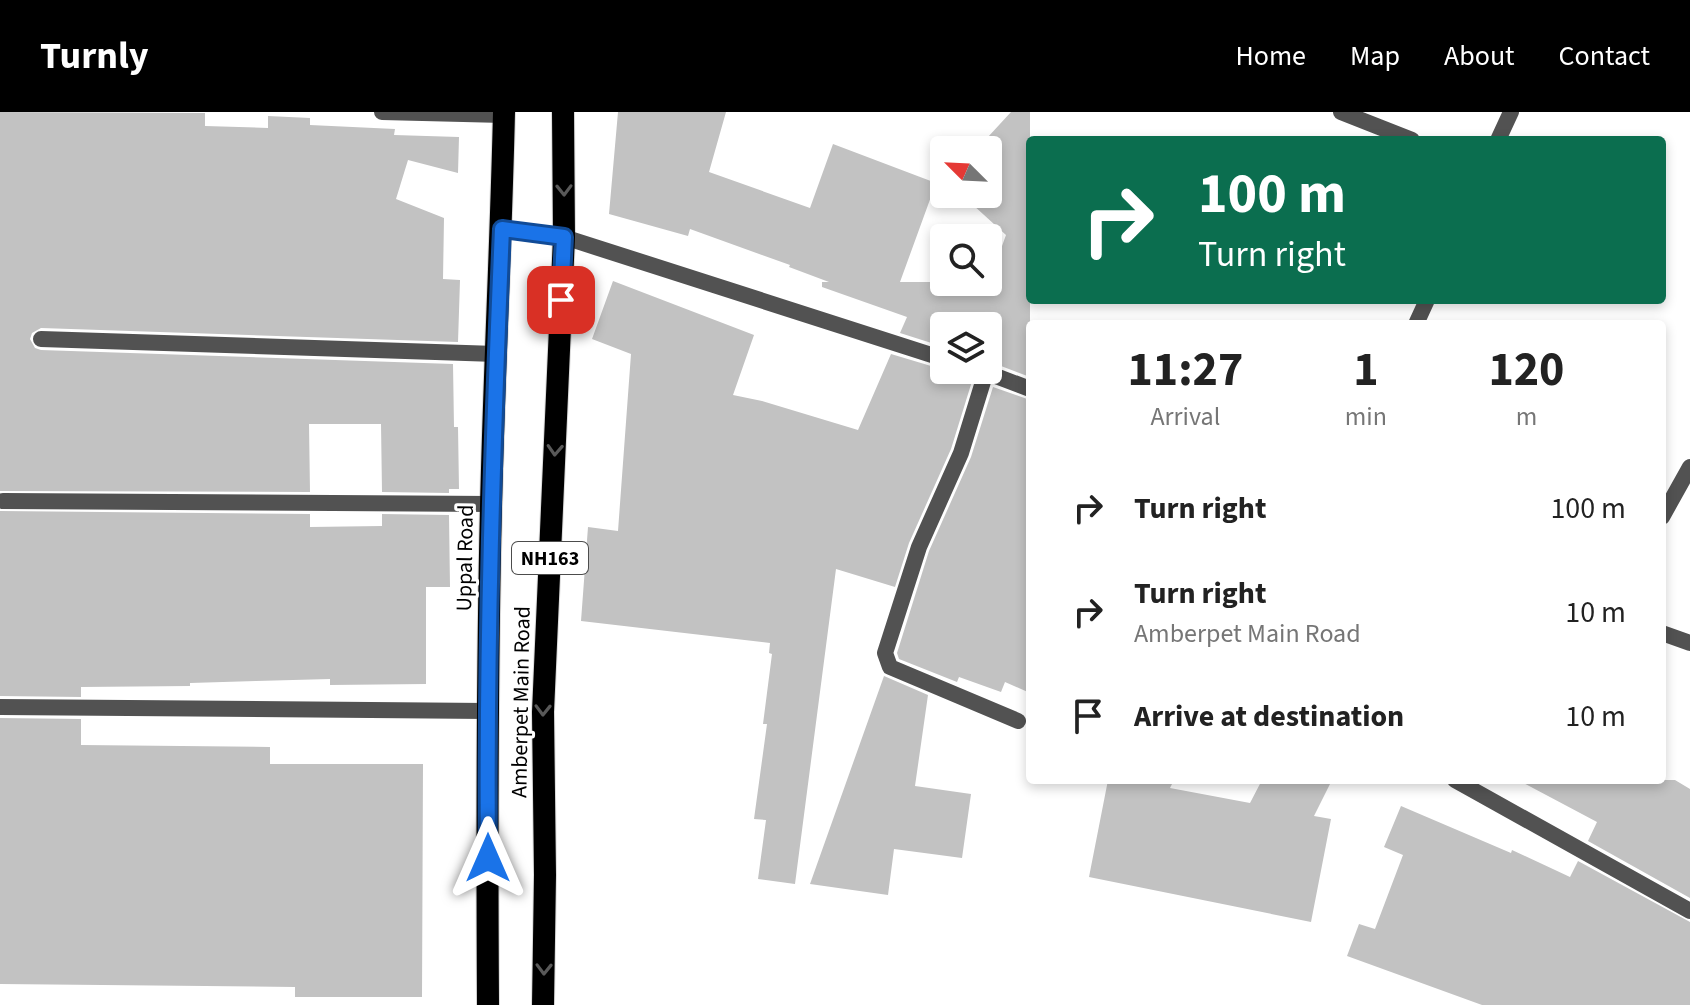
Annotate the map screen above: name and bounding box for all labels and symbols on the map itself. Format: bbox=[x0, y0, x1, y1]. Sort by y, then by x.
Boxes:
north arrow bbox=[930, 136, 1002, 208]
one-way arrow bbox=[555, 184, 573, 197]
pin bbox=[527, 266, 595, 334]
one-way arrow bbox=[546, 444, 563, 457]
street label: Uppal Road bbox=[448, 504, 482, 612]
road number: NH163 bbox=[512, 542, 588, 574]
street label: Amberpet Main Road bbox=[503, 606, 539, 798]
one-way arrow bbox=[534, 704, 552, 717]
position arrow bbox=[446, 816, 530, 900]
one-way arrow bbox=[535, 963, 553, 976]

